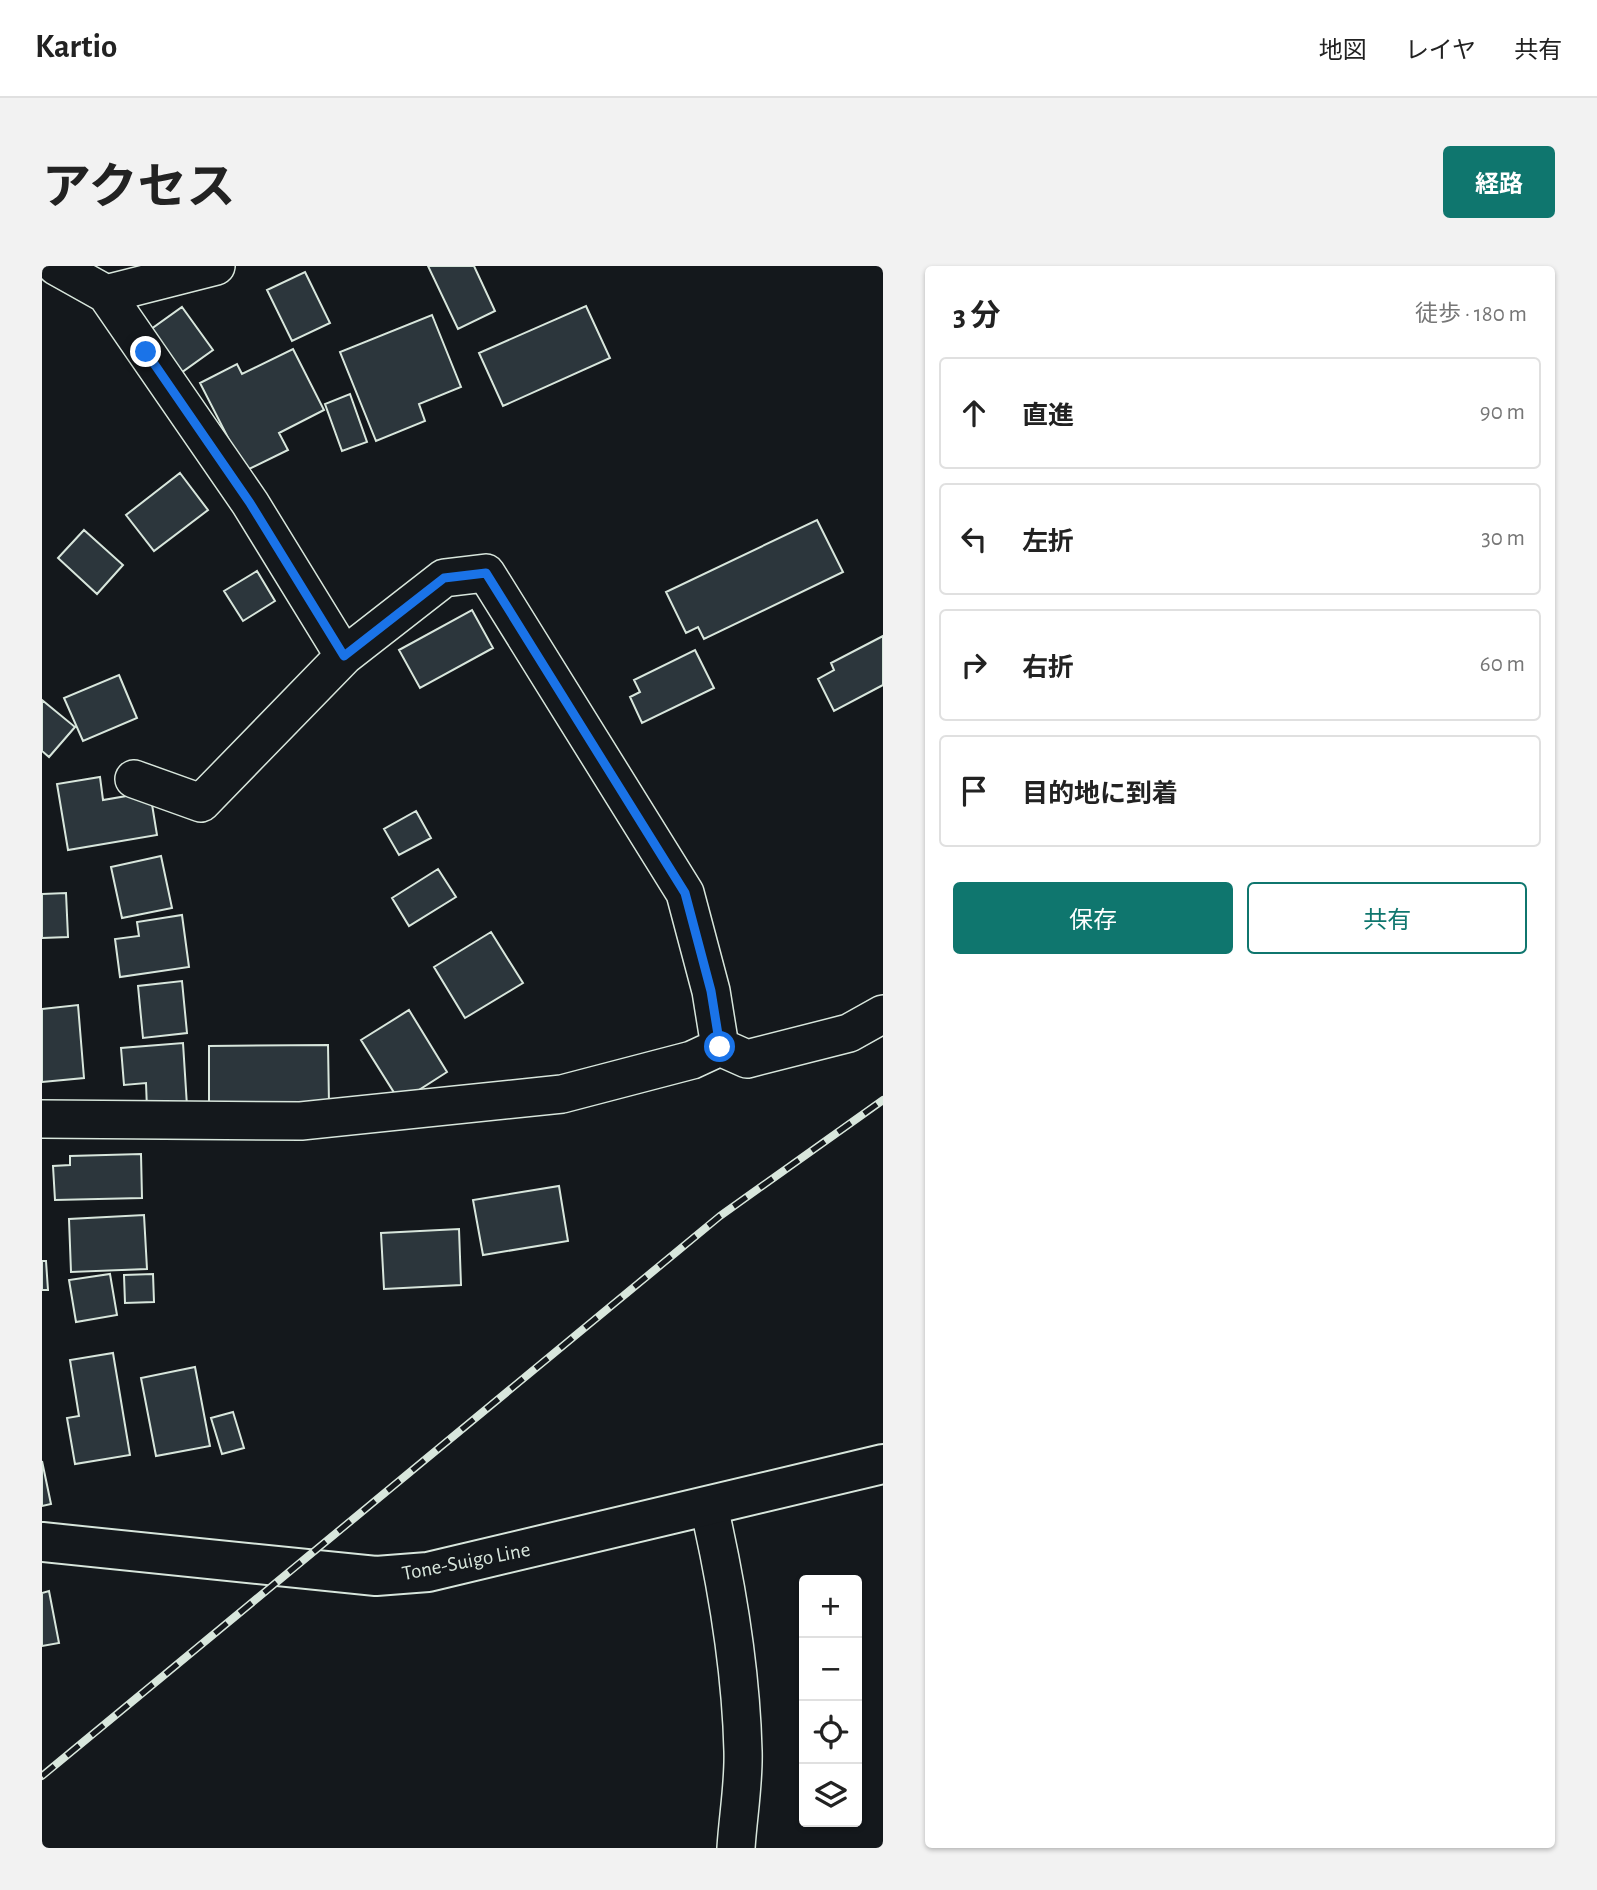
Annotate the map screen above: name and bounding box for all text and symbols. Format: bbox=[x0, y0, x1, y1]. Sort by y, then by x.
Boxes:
text: Kartio bbox=[35, 31, 117, 64]
text: 地図 bbox=[1319, 39, 1367, 63]
text: レイヤ bbox=[1405, 39, 1476, 63]
text: 共有 bbox=[1514, 39, 1562, 63]
button: 経路 bbox=[1443, 146, 1555, 218]
text: アクセス bbox=[42, 164, 236, 213]
text: 3 分 bbox=[953, 301, 1000, 331]
text: 徒歩 · 180 m bbox=[1415, 303, 1527, 326]
route end bbox=[130, 336, 161, 367]
icon: ahead bbox=[955, 394, 993, 432]
text: 90 m bbox=[1480, 401, 1525, 424]
text: 直進 bbox=[1022, 403, 1074, 429]
icon: left bbox=[955, 520, 993, 558]
text: 30 m bbox=[1481, 527, 1525, 550]
text: 左折 bbox=[1022, 529, 1074, 555]
icon: right bbox=[955, 646, 993, 684]
text: 60 m bbox=[1480, 653, 1525, 676]
text: 右折 bbox=[1022, 655, 1074, 681]
icon: arrive bbox=[955, 772, 993, 810]
text: 目的地に到着 bbox=[1022, 781, 1178, 807]
button: 保存 bbox=[953, 882, 1233, 954]
button: 共有 bbox=[1247, 882, 1527, 954]
route start bbox=[704, 1031, 735, 1062]
street label: Tone-Suigo Line bbox=[400, 1539, 532, 1584]
map controls bbox=[799, 1575, 862, 1827]
button: + bbox=[799, 1575, 862, 1638]
button: − bbox=[799, 1638, 862, 1701]
button: locate bbox=[799, 1701, 862, 1764]
button: layers bbox=[799, 1764, 862, 1827]

